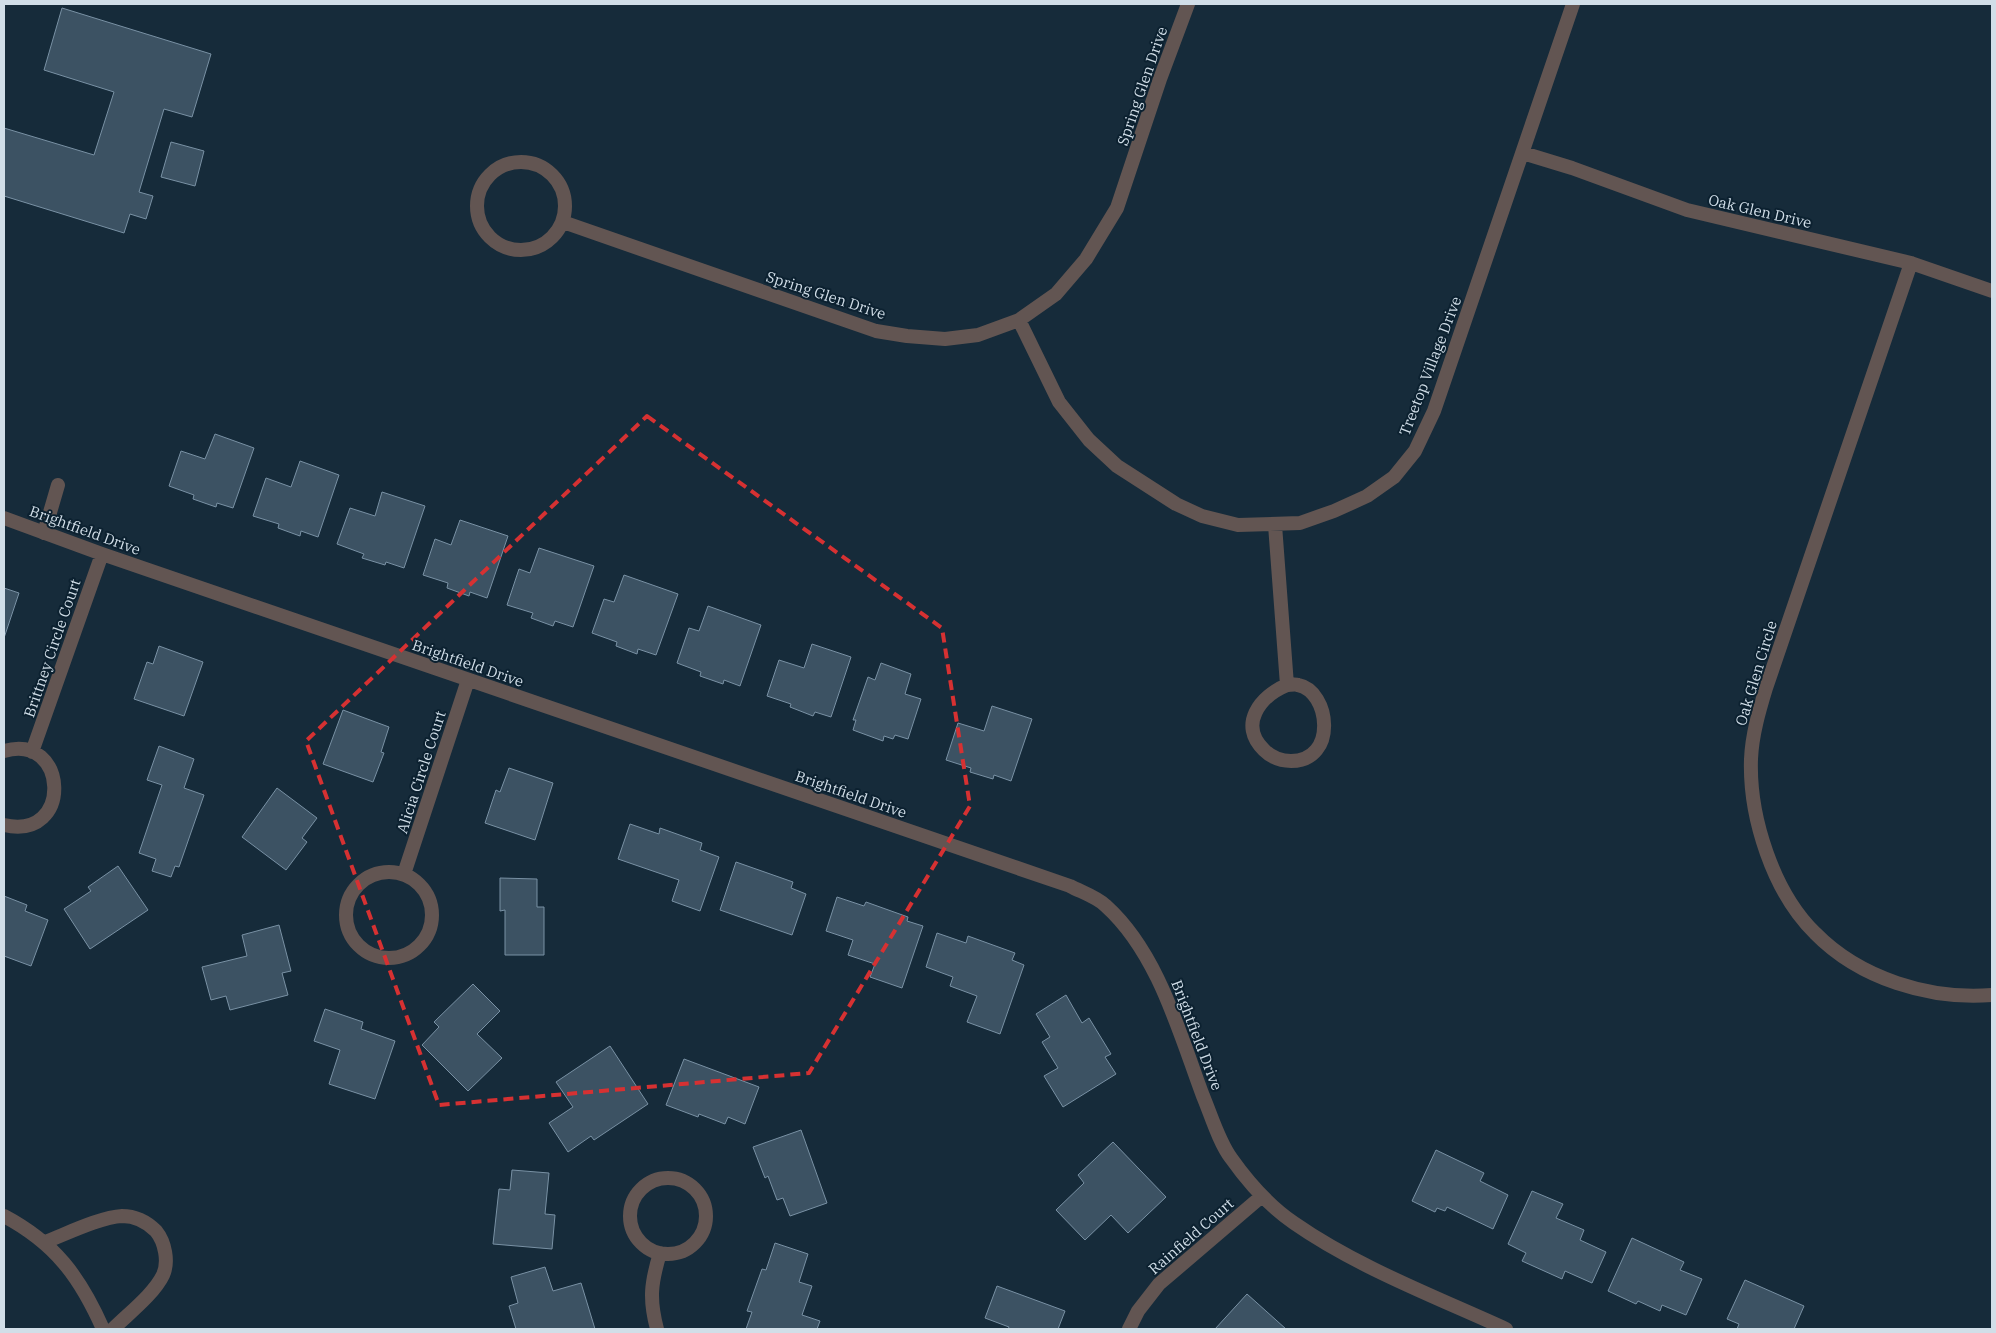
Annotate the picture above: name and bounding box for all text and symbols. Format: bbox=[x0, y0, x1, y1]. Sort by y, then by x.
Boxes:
street label: Spring Glen Drive bbox=[1113, 24, 1171, 148]
street label: Oak Glen Drive bbox=[1706, 190, 1814, 232]
street label: Spring Glen Drive bbox=[764, 267, 888, 323]
street label: Treetop Village Drive bbox=[1395, 294, 1465, 438]
street label: Brightfield Drive bbox=[27, 501, 143, 559]
street label: Brittney Circle Court bbox=[19, 576, 85, 720]
street label: Oak Glen Circle bbox=[1731, 618, 1781, 728]
street label: Brightfield Drive bbox=[410, 635, 526, 691]
street label: Alicia Circle Court bbox=[392, 708, 450, 836]
street label: Brightfield Drive bbox=[793, 766, 909, 822]
street label: Brightfield Drive bbox=[1167, 977, 1227, 1093]
street label: Rainfield Court bbox=[1145, 1194, 1237, 1278]

